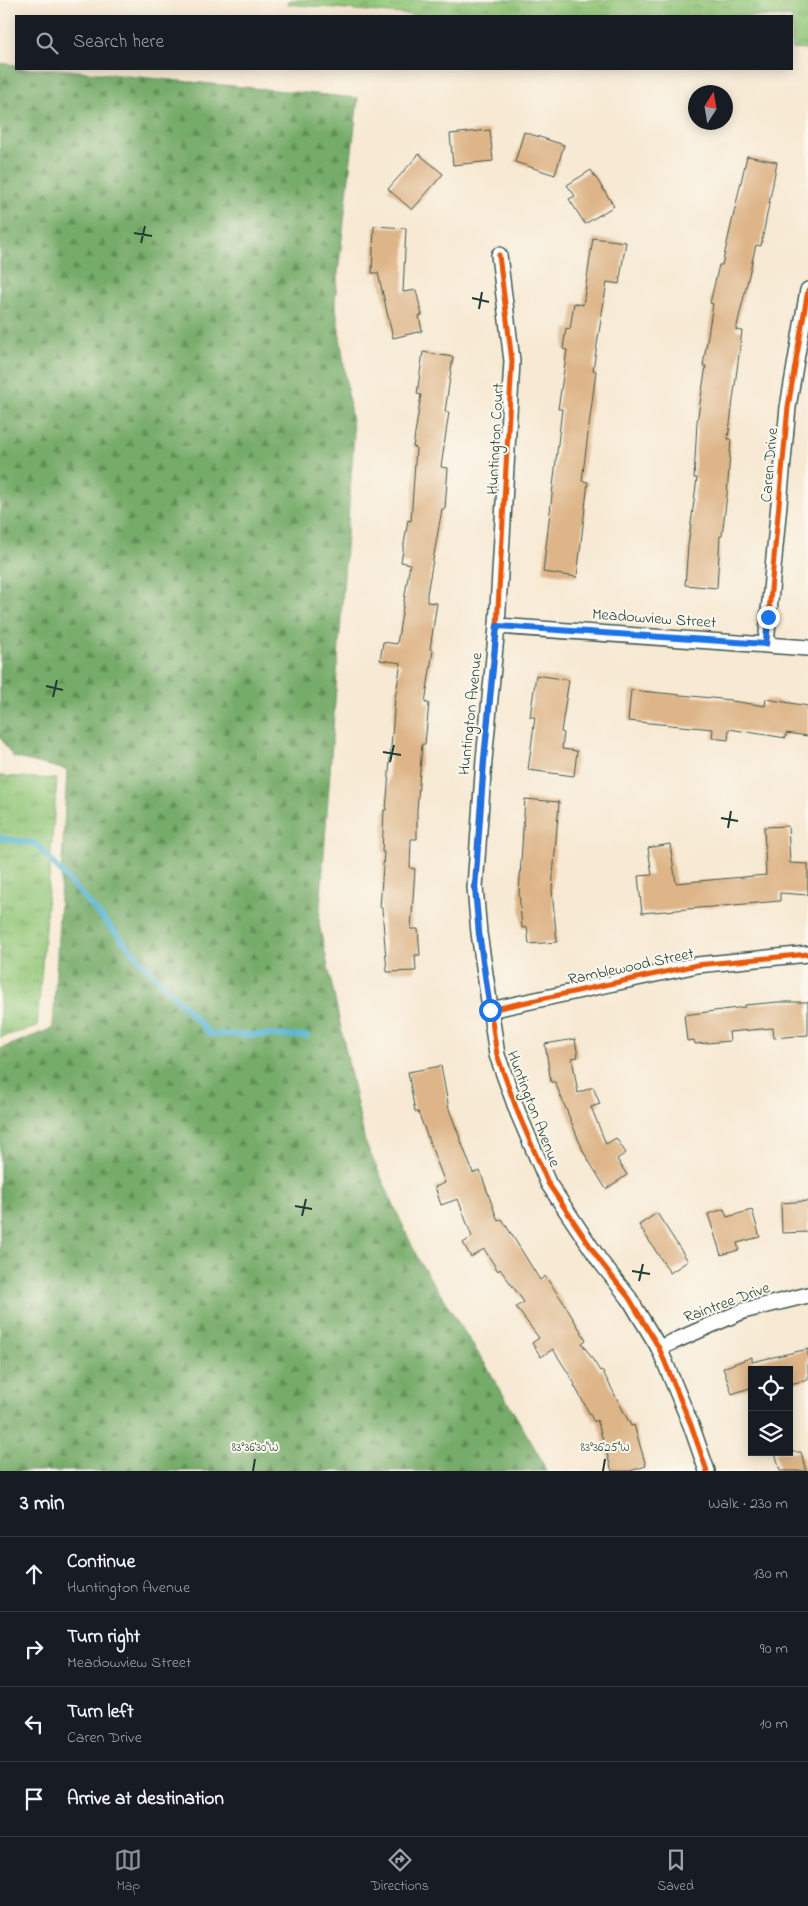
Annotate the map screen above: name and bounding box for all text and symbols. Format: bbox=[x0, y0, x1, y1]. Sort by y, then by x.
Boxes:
search box bbox=[15, 15, 793, 70]
icon: search bbox=[33, 29, 61, 57]
text: Search here bbox=[73, 29, 164, 56]
north arrow bbox=[688, 85, 733, 130]
street label: Huntington Court bbox=[481, 382, 511, 495]
street label: Caren Drive bbox=[755, 426, 785, 503]
street label: Meadowview Street bbox=[591, 603, 717, 635]
route end bbox=[757, 606, 780, 629]
street label: Huntington Avenue bbox=[453, 651, 489, 776]
street label: Ramblewood Street bbox=[566, 942, 697, 992]
route start bbox=[479, 999, 502, 1022]
street label: Huntington Avenue bbox=[500, 1047, 567, 1172]
street label: Raintree Drive bbox=[680, 1276, 774, 1330]
map controls bbox=[748, 1366, 793, 1456]
button: locate bbox=[748, 1366, 793, 1411]
button: layers bbox=[748, 1411, 793, 1456]
text: 83°36'30"W bbox=[232, 1439, 278, 1457]
text: 83°36'25"W bbox=[580, 1439, 630, 1457]
text: 3 min bbox=[20, 1489, 64, 1519]
text: Walk · 230 m bbox=[708, 1492, 788, 1516]
text: Continue bbox=[67, 1549, 135, 1576]
icon: ahead bbox=[20, 1560, 48, 1588]
text: 130 m bbox=[753, 1562, 788, 1586]
text: Huntington Avenue bbox=[67, 1576, 190, 1600]
text: Turn right bbox=[67, 1624, 140, 1651]
icon: right bbox=[20, 1635, 48, 1663]
text: 90 m bbox=[760, 1637, 788, 1661]
text: Meadowview Street bbox=[67, 1651, 191, 1675]
text: Turn left bbox=[67, 1699, 134, 1726]
icon: left bbox=[20, 1710, 48, 1738]
text: 10 m bbox=[760, 1712, 788, 1736]
text: Caren Drive bbox=[67, 1726, 142, 1750]
icon: arrive bbox=[20, 1785, 48, 1813]
text: Arrive at destination bbox=[67, 1786, 224, 1813]
tab: Map bbox=[114, 1846, 142, 1897]
tab: Directions bbox=[371, 1846, 429, 1897]
tab: Saved bbox=[657, 1846, 694, 1897]

